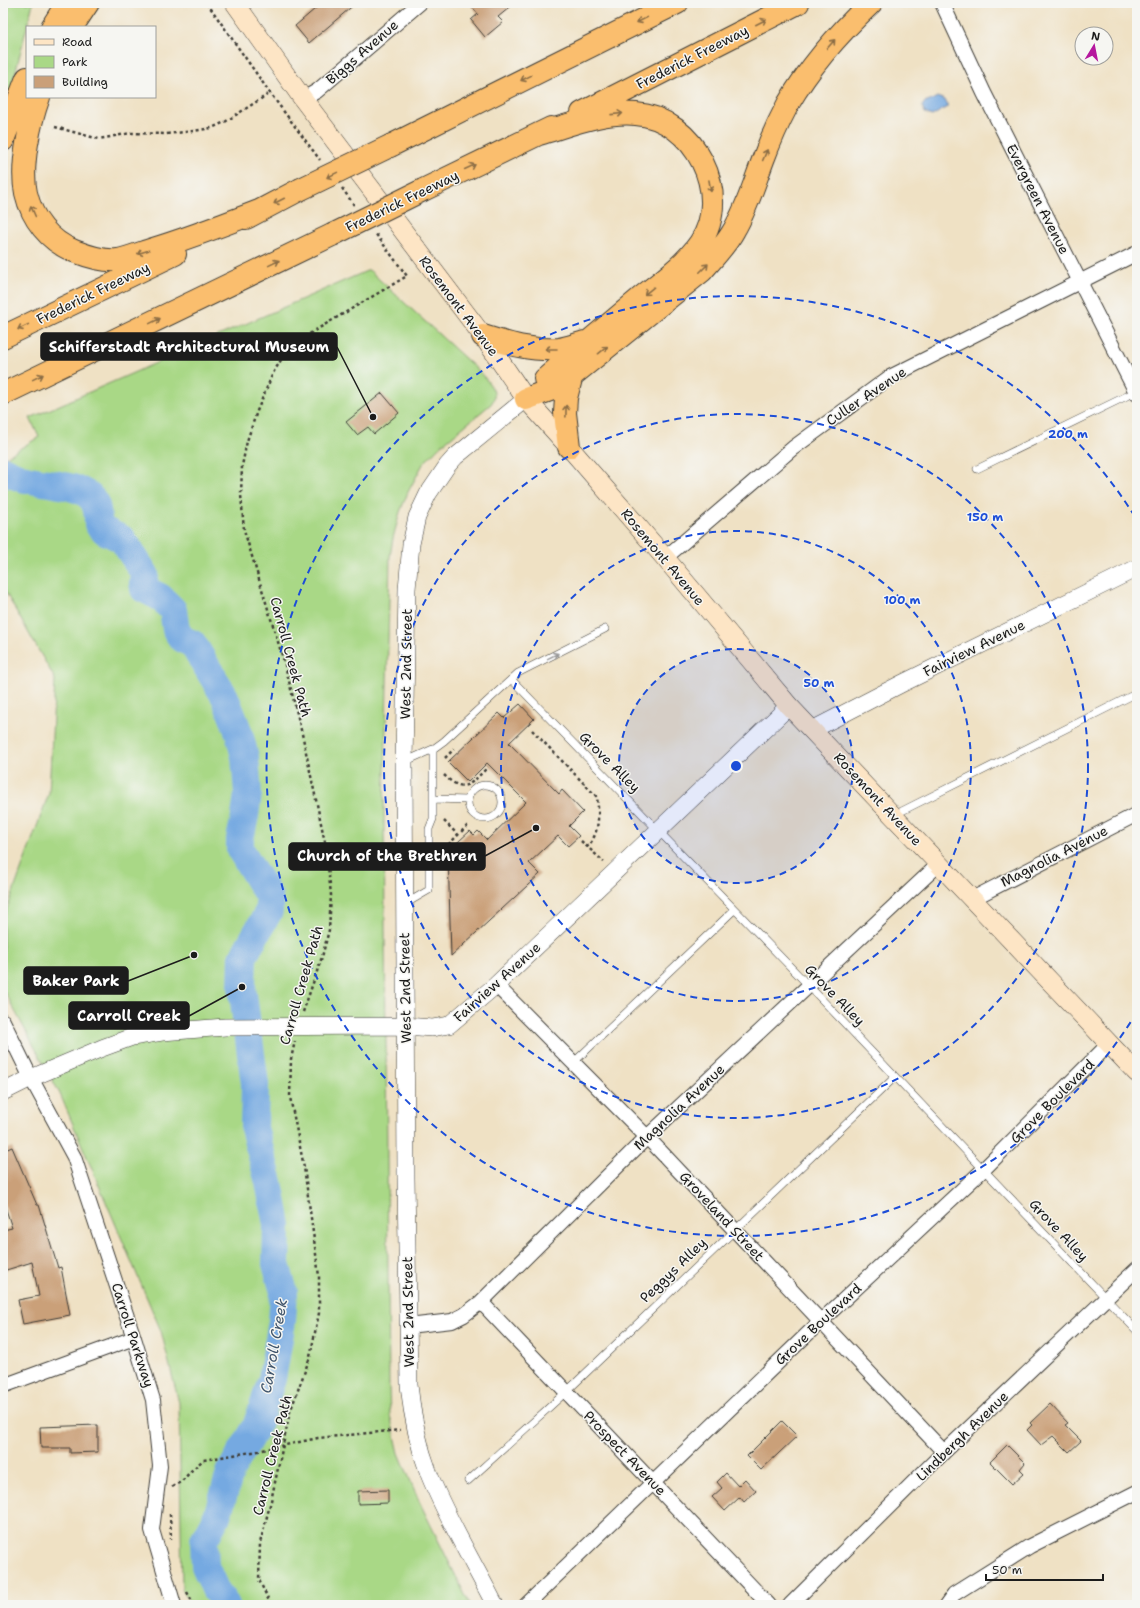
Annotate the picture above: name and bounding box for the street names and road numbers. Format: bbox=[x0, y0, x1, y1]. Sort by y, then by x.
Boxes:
street label: Biggs Avenue bbox=[322, 16, 402, 88]
street label: Frederick Freeway bbox=[633, 21, 751, 93]
street label: Evergreen Avenue bbox=[1002, 141, 1074, 257]
street label: Frederick Freeway bbox=[342, 166, 462, 236]
street label: Rosemont Avenue bbox=[415, 252, 503, 360]
street label: Frederick Freeway bbox=[33, 258, 153, 328]
street label: Culler Avenue bbox=[822, 362, 910, 429]
street label: Rosemont Avenue bbox=[617, 505, 709, 609]
street label: Carroll Creek Path bbox=[266, 595, 316, 719]
street label: West 2nd Street bbox=[396, 608, 416, 720]
street label: Fairview Avenue bbox=[920, 615, 1028, 680]
street label: Grove Alley bbox=[576, 728, 644, 796]
street label: Rosemont Avenue bbox=[830, 749, 926, 850]
street label: Magnolia Avenue bbox=[997, 821, 1111, 891]
street label: Carroll Creek Path bbox=[275, 923, 327, 1047]
street label: West 2nd Street bbox=[395, 932, 415, 1044]
street label: Fairview Avenue bbox=[450, 938, 544, 1026]
street label: Grove Alley bbox=[801, 960, 869, 1030]
street label: Grove Boulevard bbox=[1006, 1055, 1098, 1147]
street label: Magnolia Avenue bbox=[630, 1060, 728, 1154]
street label: Groveland Street bbox=[676, 1167, 768, 1265]
street label: Grove Alley bbox=[1025, 1195, 1093, 1265]
street label: Peggys Alley bbox=[636, 1234, 710, 1306]
street label: West 2nd Street bbox=[398, 1256, 418, 1368]
street label: Grove Boulevard bbox=[771, 1279, 865, 1369]
street label: Carroll Parkway bbox=[108, 1280, 158, 1390]
street label: Lindbergh Avenue bbox=[912, 1387, 1012, 1485]
street label: Carroll Creek Path bbox=[248, 1393, 296, 1517]
street label: Prospect Avenue bbox=[580, 1407, 670, 1499]

